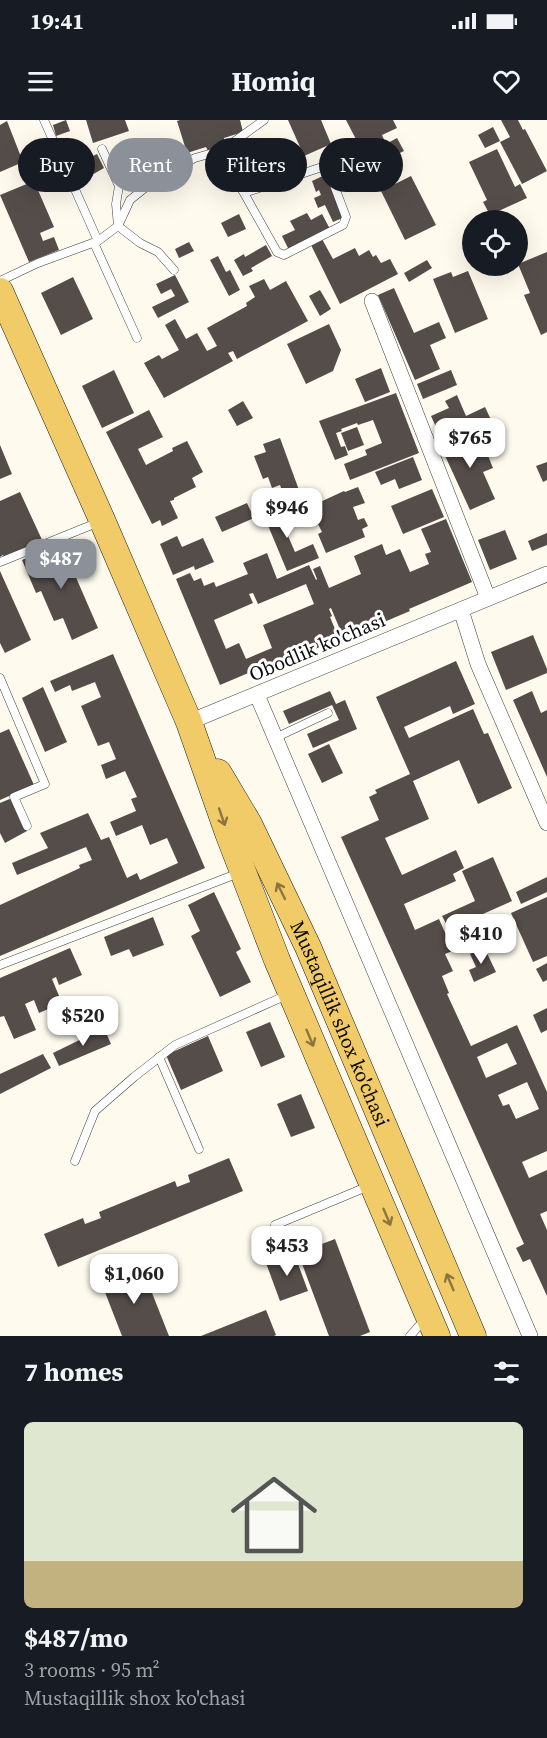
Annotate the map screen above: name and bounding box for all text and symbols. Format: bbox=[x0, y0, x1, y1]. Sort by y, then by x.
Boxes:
text: 19:41 bbox=[30, 6, 84, 36]
text: Homiq bbox=[232, 63, 315, 100]
icon: menu bbox=[24, 65, 57, 98]
icon: heart bbox=[490, 65, 523, 98]
chip: Buy bbox=[18, 138, 95, 192]
chip: Rent bbox=[107, 138, 193, 192]
chip: Filters bbox=[205, 138, 307, 192]
chip: New bbox=[319, 138, 403, 192]
map controls bbox=[462, 210, 528, 276]
button: locate bbox=[462, 210, 528, 276]
pin: $765 bbox=[434, 418, 506, 469]
text: $765 bbox=[448, 423, 492, 451]
pin: $946 bbox=[251, 488, 323, 539]
text: $946 bbox=[265, 493, 309, 521]
pin: $487 bbox=[25, 539, 97, 590]
text: $487 bbox=[39, 544, 83, 572]
street label: Obodlik ko'chasi bbox=[245, 606, 389, 688]
one-way arrow bbox=[218, 808, 229, 826]
one-way arrow bbox=[275, 883, 287, 901]
pin: $410 bbox=[445, 914, 517, 965]
street label: Mustaqillik shox ko'chasi bbox=[283, 916, 397, 1131]
text: $410 bbox=[459, 919, 503, 947]
pin: $520 bbox=[47, 996, 119, 1047]
text: $520 bbox=[61, 1001, 105, 1029]
one-way arrow bbox=[305, 1028, 316, 1046]
one-way arrow bbox=[382, 1208, 393, 1226]
pin: $453 bbox=[251, 1226, 323, 1277]
text: $453 bbox=[265, 1231, 309, 1259]
pin: $1,060 bbox=[85, 1254, 183, 1305]
text: $1,060 bbox=[104, 1259, 164, 1287]
one-way arrow bbox=[444, 1273, 455, 1292]
text: 7 homes bbox=[24, 1354, 123, 1390]
icon: filters bbox=[490, 1356, 523, 1389]
icon: home bbox=[220, 1461, 328, 1569]
text: $487/mo bbox=[24, 1620, 128, 1656]
text: 3 rooms · 95 m² bbox=[24, 1656, 160, 1684]
text: Mustaqillik shox ko'chasi bbox=[24, 1684, 245, 1712]

